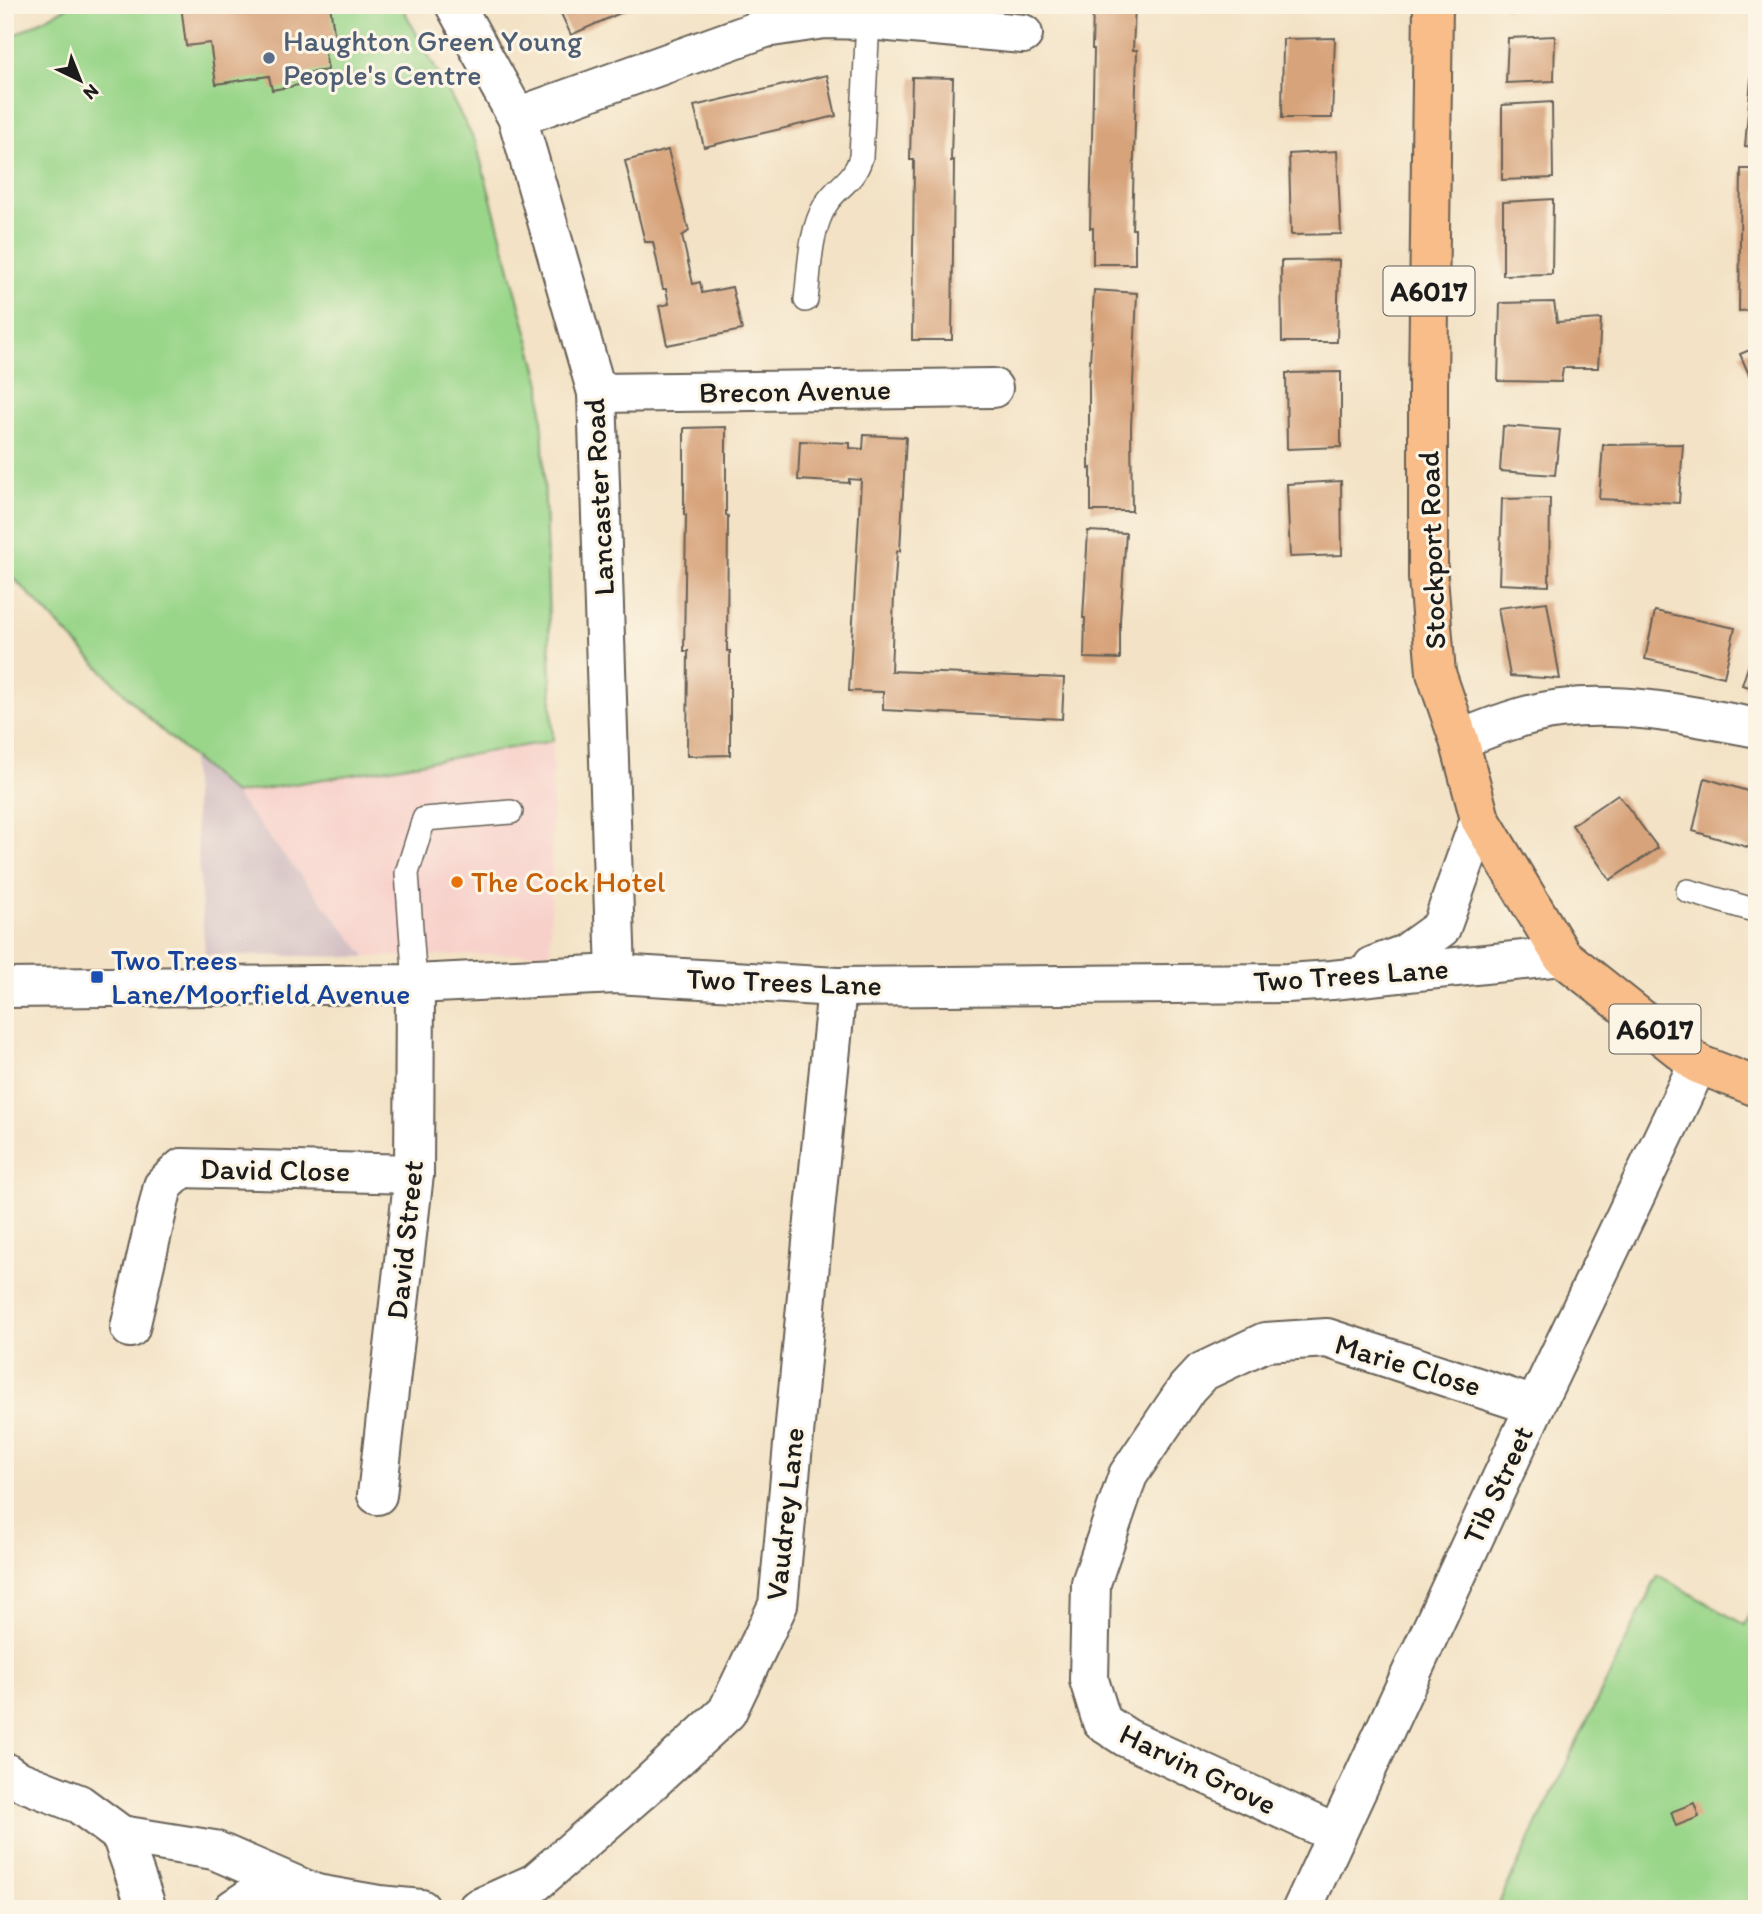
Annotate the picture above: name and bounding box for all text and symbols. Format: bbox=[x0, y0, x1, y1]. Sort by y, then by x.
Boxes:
place label: Haughton Green Young People's Centre bbox=[283, 22, 583, 93]
north arrow bbox=[46, 46, 116, 116]
marker: Haughton Green Young People's Centre bbox=[261, 50, 277, 66]
text: N bbox=[79, 79, 104, 105]
road number: A6017 bbox=[1384, 266, 1474, 316]
street label: Brecon Avenue bbox=[699, 370, 891, 411]
street label: Lancaster Road bbox=[575, 397, 622, 597]
street label: Stockport Road bbox=[1410, 450, 1453, 650]
place label: The Cock Hotel bbox=[471, 863, 666, 900]
marker: The Cock Hotel bbox=[449, 874, 465, 890]
place label: Two Trees Lane/Moorfield Avenue bbox=[111, 941, 411, 1012]
street label: Two Trees Lane bbox=[1252, 949, 1450, 1000]
street label: Two Trees Lane bbox=[686, 960, 882, 1003]
marker: Two Trees Lane/Moorfield Avenue bbox=[89, 969, 105, 985]
road number: A6017 bbox=[1610, 1004, 1700, 1054]
street label: David Close bbox=[200, 1150, 351, 1189]
street label: David Street bbox=[378, 1159, 431, 1321]
street label: Marie Close bbox=[1331, 1325, 1486, 1404]
street label: Tib Street bbox=[1454, 1419, 1541, 1550]
street label: Vaudrey Lane bbox=[757, 1426, 812, 1602]
street label: Harvin Grove bbox=[1114, 1715, 1283, 1822]

